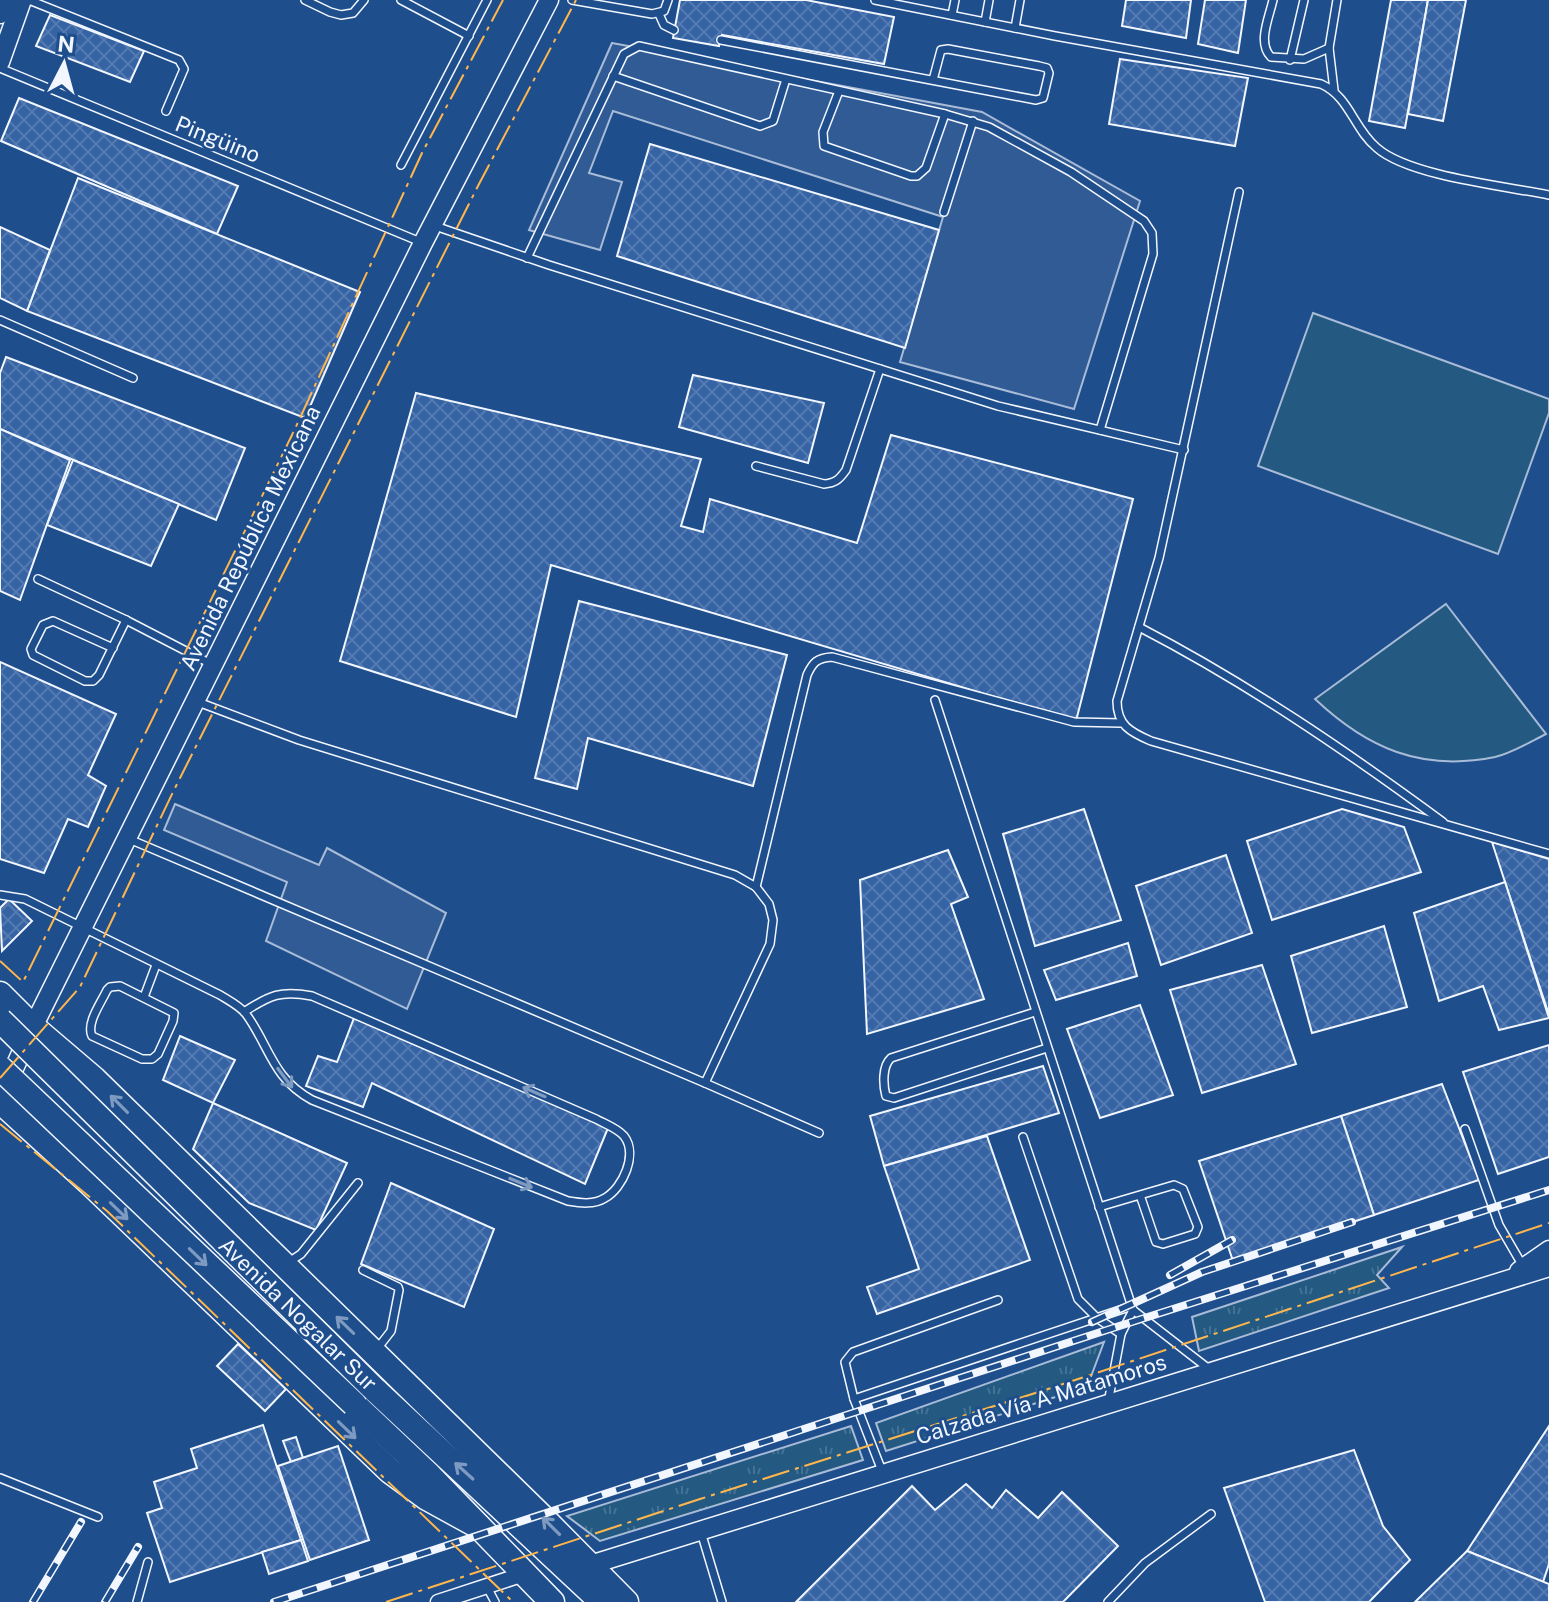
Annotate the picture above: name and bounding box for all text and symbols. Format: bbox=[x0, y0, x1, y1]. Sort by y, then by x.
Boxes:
north arrow bbox=[24, 24, 104, 104]
text: N bbox=[56, 30, 76, 58]
street label: Pingüino bbox=[172, 110, 264, 168]
street label: Avenida República Mexicana bbox=[174, 401, 326, 675]
one-way arrow bbox=[276, 1067, 293, 1088]
one-way arrow bbox=[523, 1084, 547, 1099]
one-way arrow bbox=[110, 1095, 129, 1114]
one-way arrow bbox=[508, 1177, 533, 1191]
one-way arrow bbox=[109, 1201, 129, 1220]
street label: Avenida Nogalar Sur bbox=[214, 1232, 382, 1396]
one-way arrow bbox=[188, 1247, 208, 1265]
one-way arrow bbox=[335, 1316, 355, 1335]
street label: Calzada Vía A Matamoros bbox=[913, 1348, 1169, 1450]
one-way arrow bbox=[337, 1420, 357, 1439]
one-way arrow bbox=[454, 1462, 474, 1481]
one-way arrow bbox=[542, 1516, 561, 1536]

